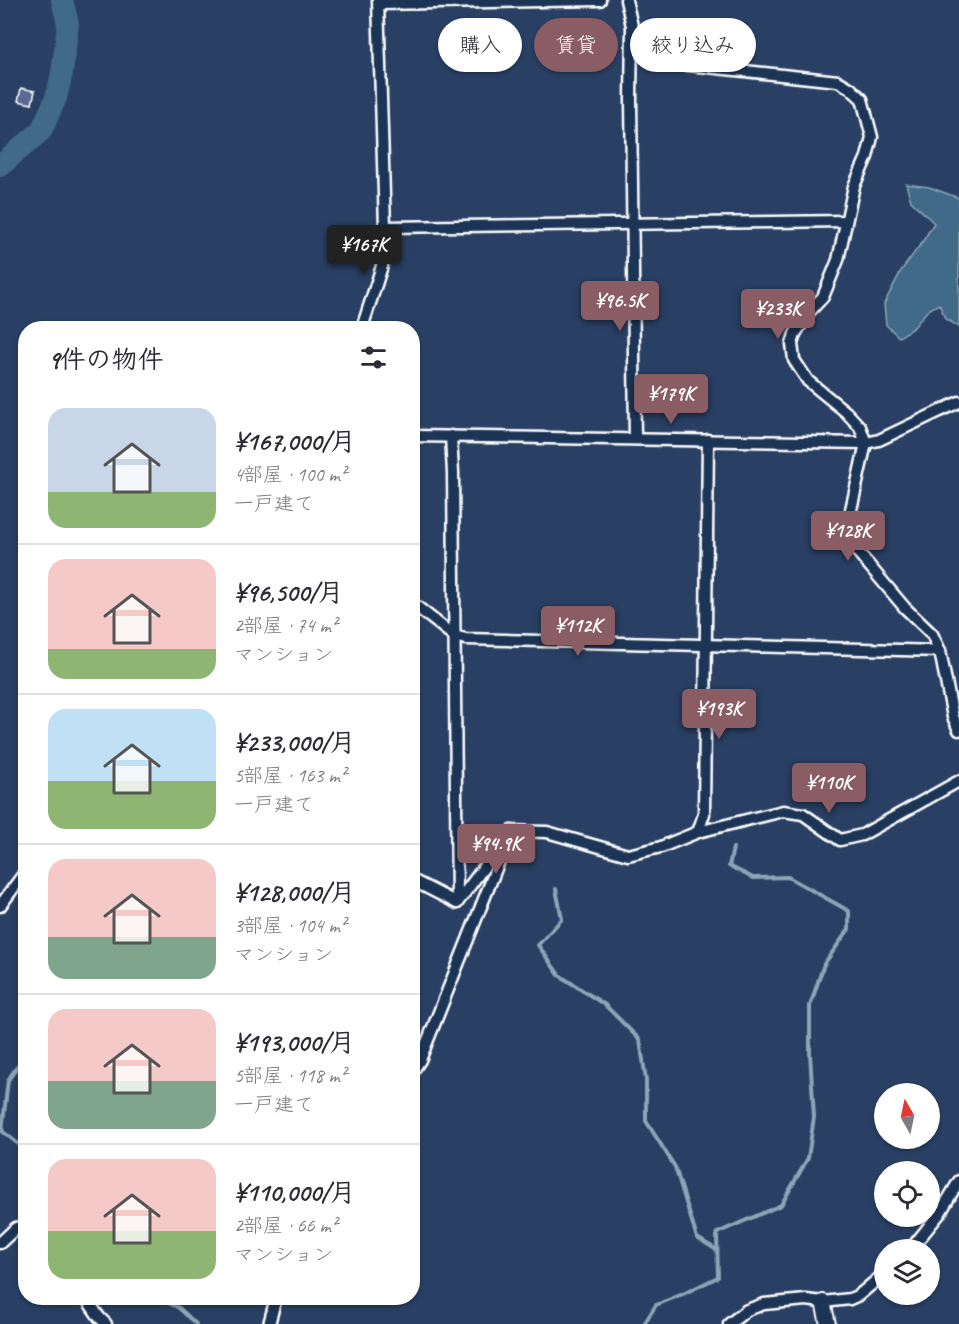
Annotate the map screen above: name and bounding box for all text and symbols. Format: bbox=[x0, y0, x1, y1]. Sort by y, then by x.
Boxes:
chip: 購入 bbox=[438, 18, 522, 72]
chip: 賃貸 bbox=[534, 18, 618, 72]
chip: 絞り込み bbox=[630, 18, 756, 72]
pin: ¥167K bbox=[322, 225, 406, 276]
text: ¥167K bbox=[341, 232, 387, 257]
pin: ¥96.5K bbox=[571, 281, 669, 332]
text: ¥96.5K bbox=[595, 288, 645, 313]
pin: ¥233K bbox=[736, 289, 820, 340]
text: ¥233K bbox=[755, 296, 801, 321]
icon: filters bbox=[357, 341, 390, 374]
text: 9件の物件 bbox=[48, 343, 163, 376]
pin: ¥179K bbox=[629, 374, 713, 425]
text: ¥179K bbox=[648, 381, 694, 406]
text: ¥167,000/月 bbox=[234, 425, 356, 458]
icon: home bbox=[96, 432, 168, 504]
text: 4部屋 · 100 m² bbox=[234, 462, 346, 487]
text: 一戸建て bbox=[234, 491, 314, 516]
pin: ¥128K bbox=[806, 511, 890, 562]
text: ¥128K bbox=[825, 518, 871, 543]
text: ¥96,500/月 bbox=[234, 576, 344, 609]
icon: home bbox=[96, 583, 168, 655]
pin: ¥112K bbox=[536, 606, 620, 657]
text: 2部屋 · 74 m² bbox=[234, 613, 337, 638]
text: ¥112K bbox=[555, 613, 601, 638]
text: マンション bbox=[234, 642, 333, 667]
pin: ¥193K bbox=[677, 689, 761, 740]
text: ¥193K bbox=[696, 696, 742, 721]
text: ¥233,000/月 bbox=[234, 726, 356, 759]
icon: home bbox=[96, 733, 168, 805]
text: 5部屋 · 163 m² bbox=[234, 763, 346, 788]
pin: ¥110K bbox=[787, 763, 871, 814]
text: ¥110K bbox=[806, 770, 852, 795]
text: 一戸建て bbox=[234, 792, 314, 817]
pin: ¥94.9K bbox=[447, 824, 545, 875]
text: ¥94.9K bbox=[471, 831, 521, 856]
text: ¥128,000/月 bbox=[234, 876, 356, 909]
icon: home bbox=[96, 883, 168, 955]
text: 3部屋 · 104 m² bbox=[234, 913, 346, 938]
text: マンション bbox=[234, 942, 333, 967]
text: ¥193,000/月 bbox=[234, 1026, 355, 1059]
icon: home bbox=[96, 1033, 168, 1105]
text: 5部屋 · 118 m² bbox=[234, 1063, 346, 1088]
north arrow bbox=[874, 1083, 940, 1149]
map controls bbox=[874, 1083, 940, 1305]
text: 一戸建て bbox=[234, 1092, 314, 1117]
button: locate bbox=[874, 1161, 940, 1227]
text: ¥110,000/月 bbox=[234, 1176, 356, 1209]
icon: home bbox=[96, 1183, 168, 1255]
text: 2部屋 · 66 m² bbox=[234, 1213, 337, 1238]
button: layers bbox=[874, 1239, 940, 1305]
text: マンション bbox=[234, 1242, 333, 1267]

